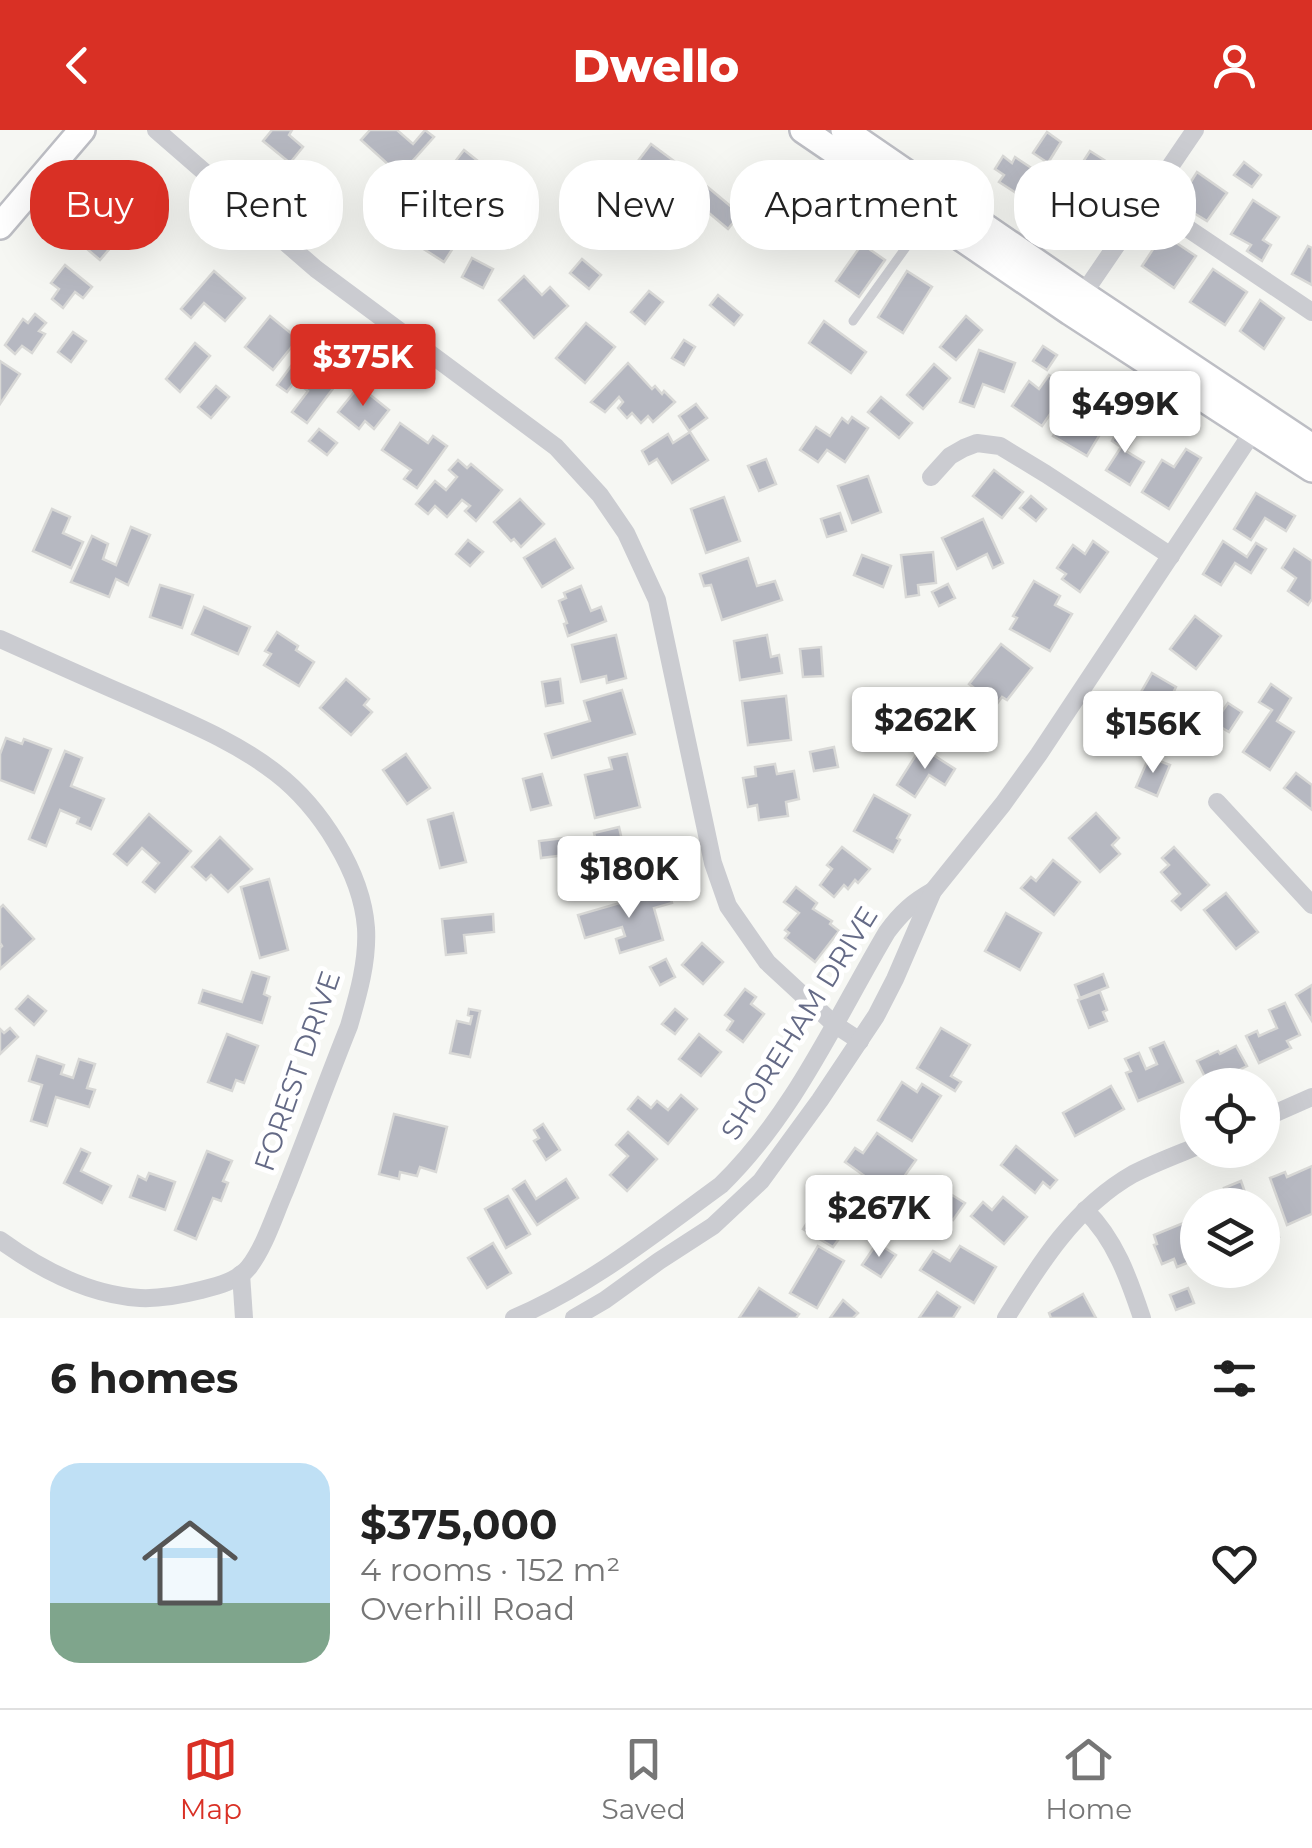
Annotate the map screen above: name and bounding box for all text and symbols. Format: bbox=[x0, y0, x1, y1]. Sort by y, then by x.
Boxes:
icon: back bbox=[50, 38, 105, 93]
text: Dwello bbox=[573, 38, 739, 93]
icon: person bbox=[1207, 38, 1262, 93]
chip: Buy bbox=[30, 160, 169, 250]
chip: Rent bbox=[189, 160, 343, 250]
chip: Filters bbox=[363, 160, 539, 250]
chip: New bbox=[559, 160, 710, 250]
chip: Apartment bbox=[730, 160, 994, 250]
chip: House bbox=[1014, 160, 1196, 250]
pin: $375K bbox=[293, 324, 433, 409]
text: $375K bbox=[313, 337, 414, 376]
pin: $499K bbox=[1055, 371, 1195, 456]
text: $499K bbox=[1071, 384, 1179, 423]
pin: $262K bbox=[855, 687, 995, 772]
pin: $156K bbox=[1083, 691, 1223, 776]
text: $262K bbox=[874, 700, 976, 739]
text: $156K bbox=[1105, 704, 1201, 743]
pin: $180K bbox=[559, 836, 699, 921]
text: $180K bbox=[579, 849, 679, 888]
street label: SHOREHAM DRIVE bbox=[713, 900, 885, 1146]
street label: FOREST DRIVE bbox=[247, 966, 347, 1176]
map controls bbox=[1180, 1068, 1280, 1288]
button: locate bbox=[1180, 1068, 1280, 1168]
pin: $267K bbox=[809, 1175, 949, 1260]
text: $267K bbox=[827, 1188, 931, 1227]
button: layers bbox=[1180, 1188, 1280, 1288]
icon: filters bbox=[1207, 1351, 1262, 1406]
text: 6 homes bbox=[50, 1352, 238, 1404]
text: $375,000 bbox=[360, 1498, 557, 1550]
icon: home bbox=[130, 1503, 250, 1623]
icon: heart bbox=[1207, 1536, 1262, 1591]
text: 4 rooms · 152 m² bbox=[360, 1550, 620, 1589]
text: Overhill Road bbox=[360, 1589, 575, 1628]
tab: Map bbox=[180, 1732, 242, 1826]
tab: Saved bbox=[602, 1732, 686, 1826]
tab: Home bbox=[1045, 1732, 1132, 1826]

